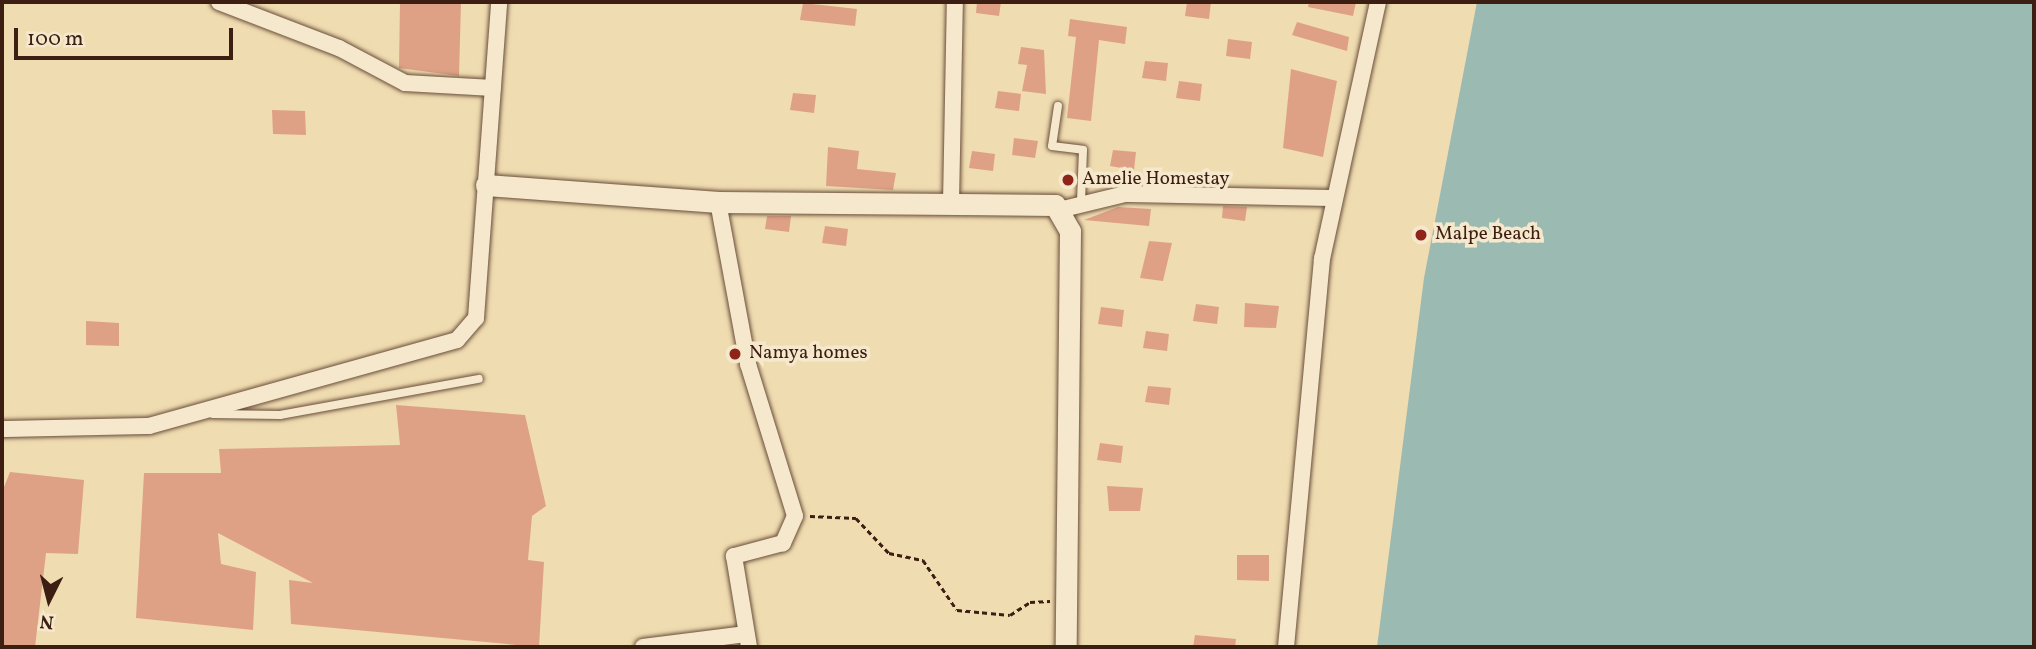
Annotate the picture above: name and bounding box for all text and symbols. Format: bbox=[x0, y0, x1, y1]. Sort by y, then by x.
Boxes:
scale bar bbox=[18, 14, 236, 58]
text: 100 m bbox=[27, 25, 84, 54]
place label: Amelie Homestay bbox=[1082, 169, 1230, 191]
marker: Amelie Homestay bbox=[1060, 172, 1076, 188]
place label: Malpe Beach bbox=[1435, 224, 1541, 246]
marker: Malpe Beach bbox=[1413, 227, 1429, 243]
place label: Namya homes bbox=[749, 343, 868, 365]
marker: Namya homes bbox=[727, 346, 743, 362]
north arrow bbox=[14, 565, 84, 635]
text: N bbox=[39, 607, 55, 635]

